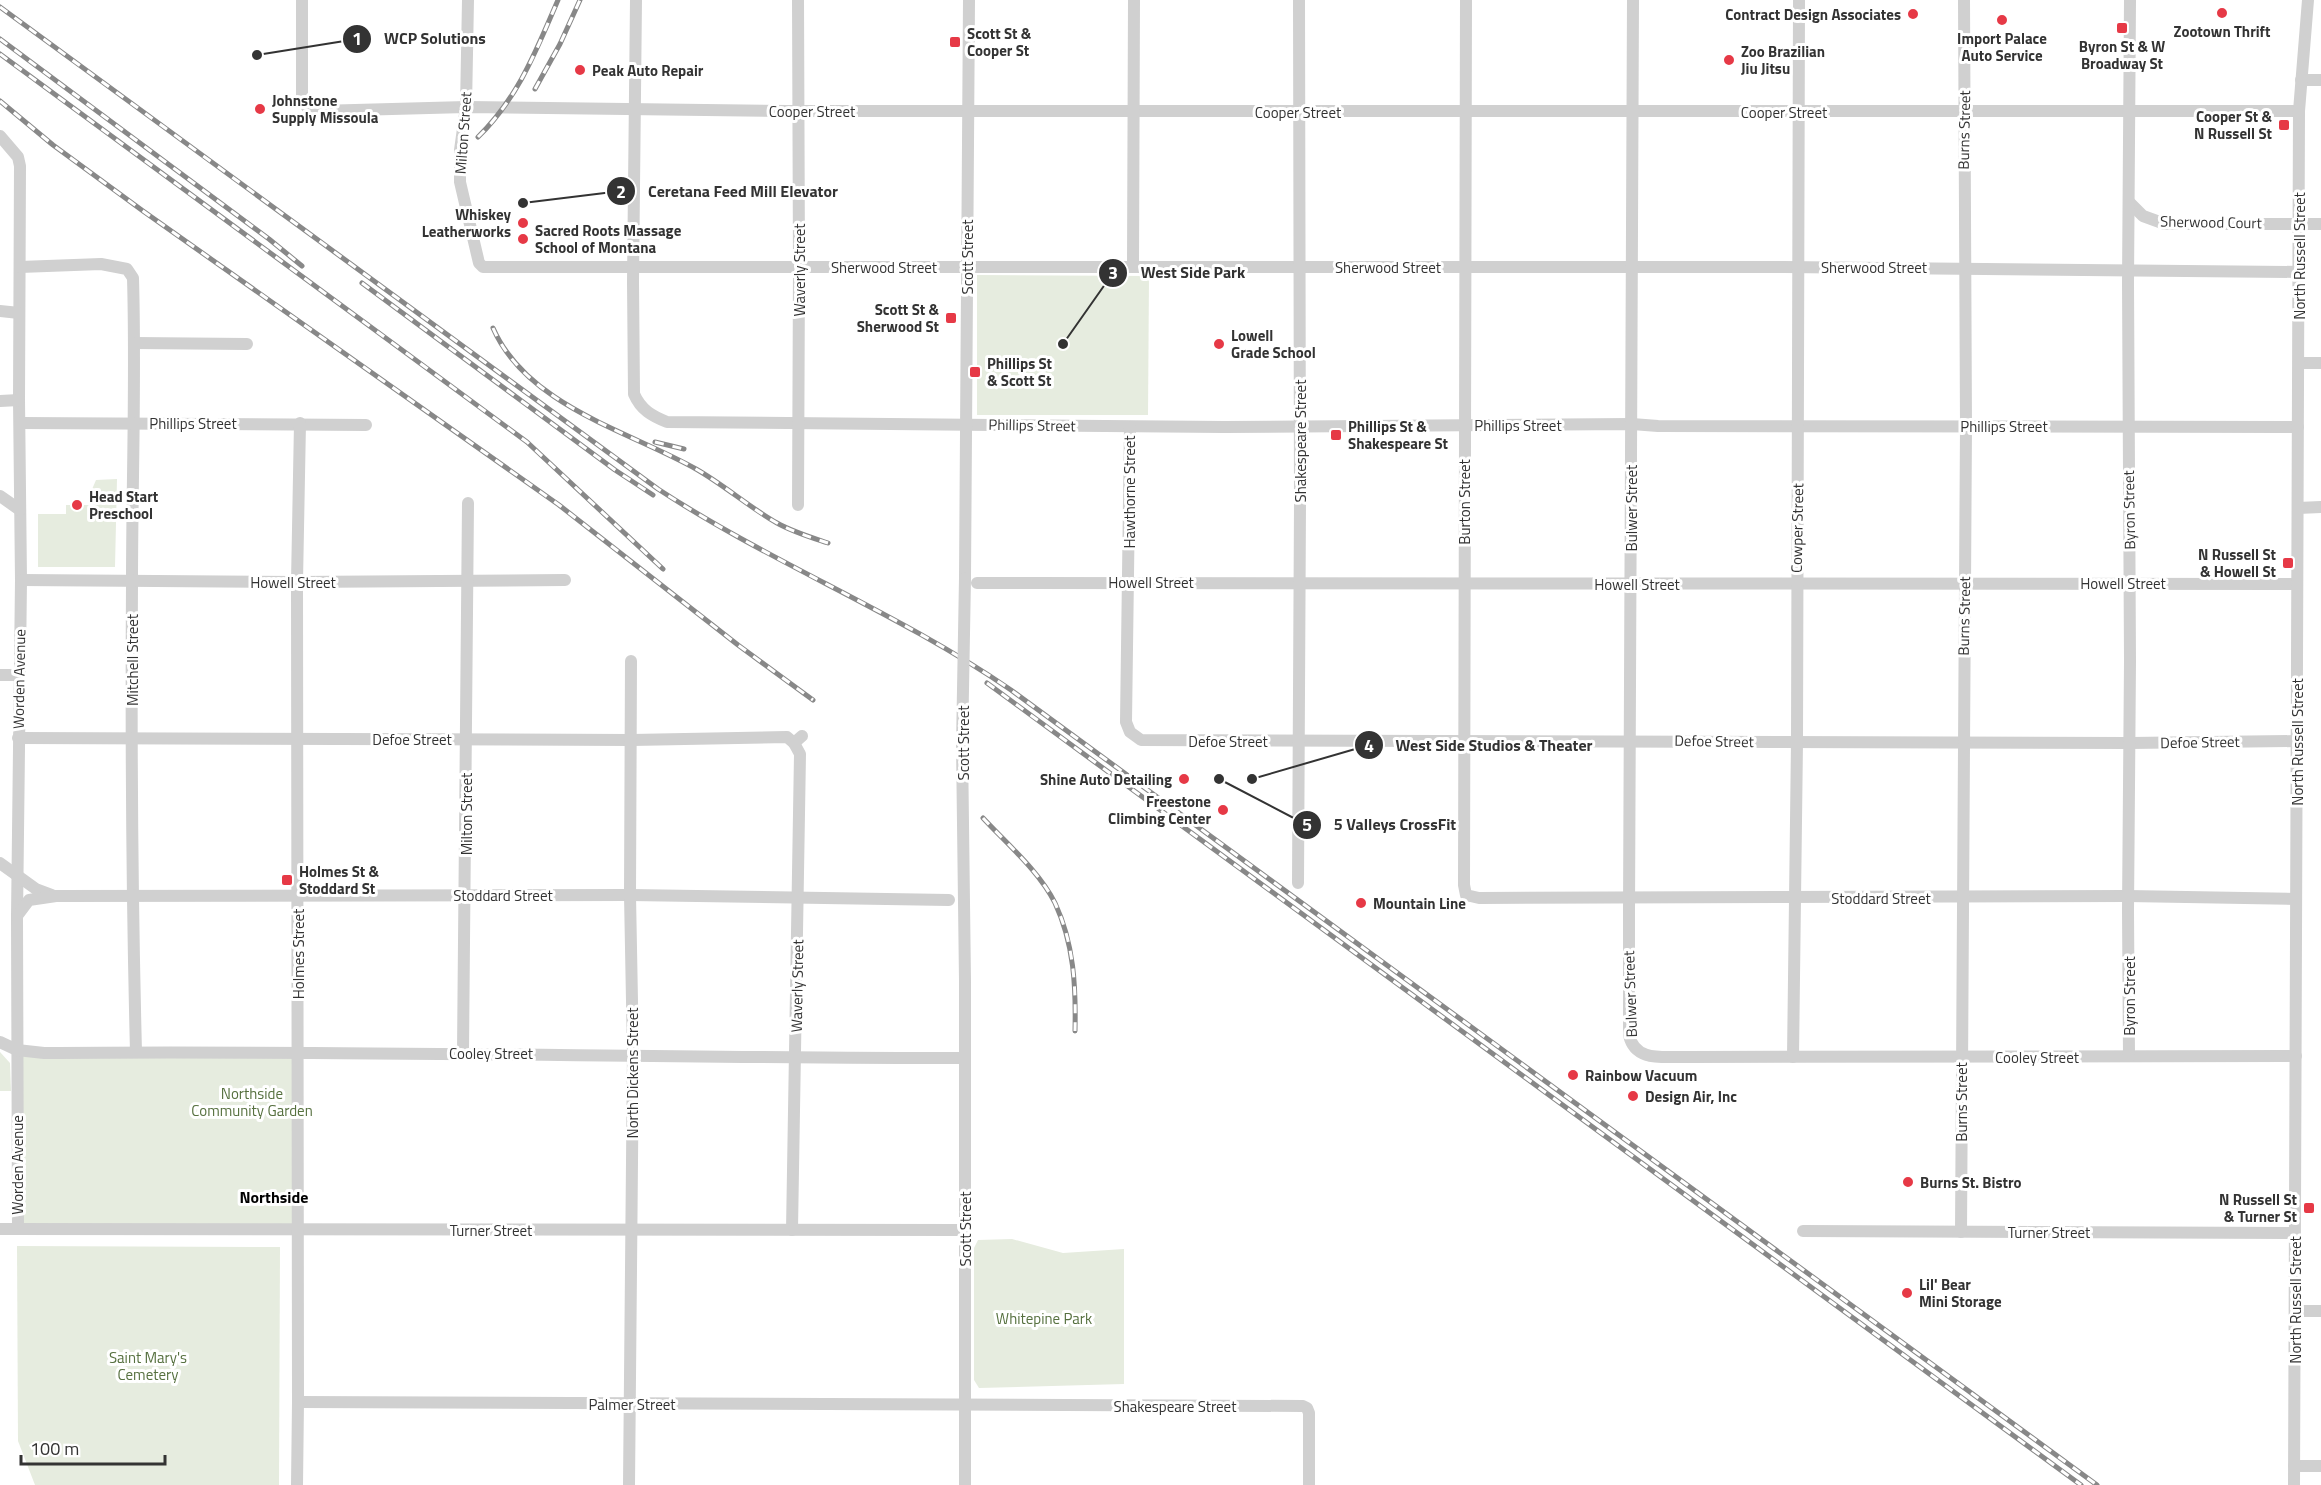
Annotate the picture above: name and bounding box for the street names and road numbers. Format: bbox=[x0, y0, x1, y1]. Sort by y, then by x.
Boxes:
street label: Burns Street bbox=[1952, 89, 1976, 170]
street label: Milton Street bbox=[449, 90, 477, 175]
street label: Cooper Street bbox=[769, 100, 856, 123]
street label: Cooper Street bbox=[1255, 101, 1342, 124]
street label: Cooper Street bbox=[1741, 101, 1828, 124]
street label: North Russell Street bbox=[2288, 192, 2311, 320]
street label: Sherwood Court bbox=[2160, 210, 2263, 234]
street label: Scott Street bbox=[956, 219, 979, 294]
street label: Waverly Street bbox=[788, 223, 811, 317]
street label: Sherwood Street bbox=[831, 256, 938, 279]
street label: Sherwood Street bbox=[1335, 256, 1442, 279]
street label: Sherwood Street bbox=[1821, 256, 1928, 279]
street label: Shakespeare Street bbox=[1289, 379, 1312, 502]
street label: Phillips Street bbox=[149, 412, 237, 435]
street label: Phillips Street bbox=[988, 413, 1077, 437]
street label: Phillips Street bbox=[1474, 414, 1562, 437]
street label: Phillips Street bbox=[1960, 415, 2048, 438]
street label: Hawthorne Street bbox=[1118, 435, 1141, 549]
street label: Burton Street bbox=[1453, 458, 1476, 545]
street label: Bulwer Street bbox=[1620, 464, 1643, 551]
street label: Byron Street bbox=[2117, 469, 2141, 550]
street label: Cowper Street bbox=[1785, 482, 1809, 573]
street label: Howell Street bbox=[250, 571, 337, 594]
street label: Howell Street bbox=[1108, 571, 1195, 594]
street label: Howell Street bbox=[2080, 572, 2167, 595]
street label: Howell Street bbox=[1594, 573, 1681, 596]
street label: Burns Street bbox=[1952, 575, 1976, 656]
street label: Mitchell Street bbox=[121, 613, 144, 706]
street label: Worden Avenue bbox=[7, 629, 31, 729]
street label: North Russell Street bbox=[2286, 678, 2309, 806]
street label: Scott Street bbox=[952, 705, 975, 780]
street label: Defoe Street bbox=[372, 728, 453, 751]
street label: Defoe Street bbox=[1674, 729, 1755, 753]
street label: Defoe Street bbox=[1188, 730, 1269, 753]
street label: Defoe Street bbox=[2160, 730, 2241, 754]
street label: Milton Street bbox=[455, 772, 478, 855]
street label: Stoddard Street bbox=[453, 884, 553, 907]
street label: Stoddard Street bbox=[1831, 887, 1931, 910]
street label: Holmes Street bbox=[287, 908, 310, 999]
street label: Waverly Street bbox=[785, 939, 809, 1033]
street label: Bulwer Street bbox=[1617, 950, 1643, 1038]
street label: Byron Street bbox=[2118, 956, 2141, 1036]
street label: North Dickens Street bbox=[621, 1007, 644, 1138]
street label: Cooley Street bbox=[449, 1042, 534, 1065]
street label: Cooley Street bbox=[1995, 1046, 2080, 1069]
street label: Burns Street bbox=[1950, 1062, 1973, 1142]
street label: Worden Avenue bbox=[6, 1115, 29, 1215]
street label: Scott Street bbox=[954, 1191, 977, 1266]
street label: Turner Street bbox=[450, 1219, 533, 1242]
street label: Turner Street bbox=[2008, 1221, 2091, 1244]
street label: North Russell Street bbox=[2284, 1236, 2307, 1364]
street label: Palmer Street bbox=[588, 1393, 676, 1416]
street label: Shakespeare Street bbox=[1114, 1395, 1237, 1418]

